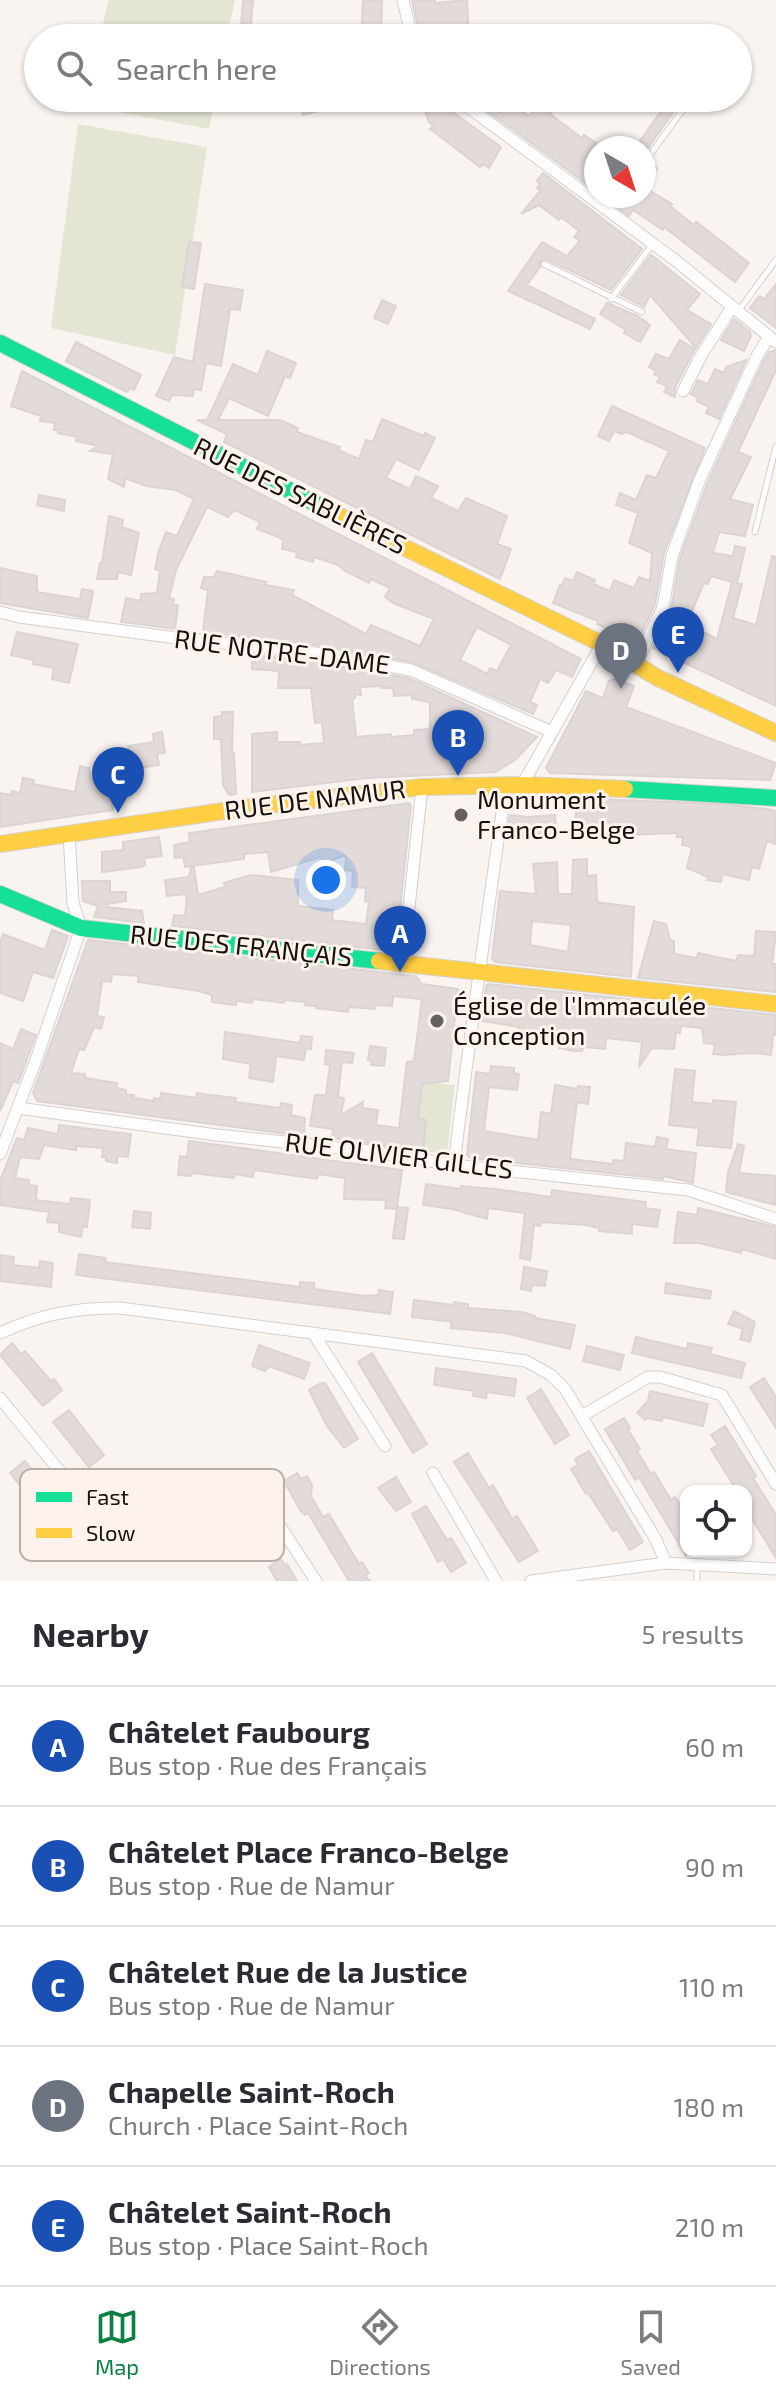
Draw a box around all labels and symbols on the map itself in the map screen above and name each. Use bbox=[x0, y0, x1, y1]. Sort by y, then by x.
north arrow bbox=[584, 136, 656, 208]
street label: RUE DES SABLIÈRES bbox=[189, 430, 412, 560]
pin: E bbox=[652, 607, 704, 673]
street label: RUE NOTRE-DAME bbox=[173, 622, 392, 679]
pin: D bbox=[595, 623, 647, 689]
pin: B bbox=[432, 710, 484, 776]
pin: C bbox=[92, 747, 144, 813]
street label: RUE DE NAMUR bbox=[223, 772, 407, 825]
place label: Monument Franco-Belge bbox=[477, 783, 636, 844]
marker: Monument Franco-Belge bbox=[452, 806, 470, 824]
your location bbox=[306, 860, 346, 900]
pin: A bbox=[374, 906, 426, 972]
street label: RUE DES FRANÇAIS bbox=[128, 917, 354, 974]
place label: Église de l'Immaculée Conception bbox=[453, 989, 706, 1050]
marker: Église de l'Immaculée Conception bbox=[428, 1012, 446, 1030]
street label: RUE OLIVIER GILLES bbox=[283, 1125, 515, 1184]
legend bbox=[20, 1469, 284, 1561]
text: Fast bbox=[86, 1483, 129, 1509]
text: Slow bbox=[86, 1519, 135, 1545]

